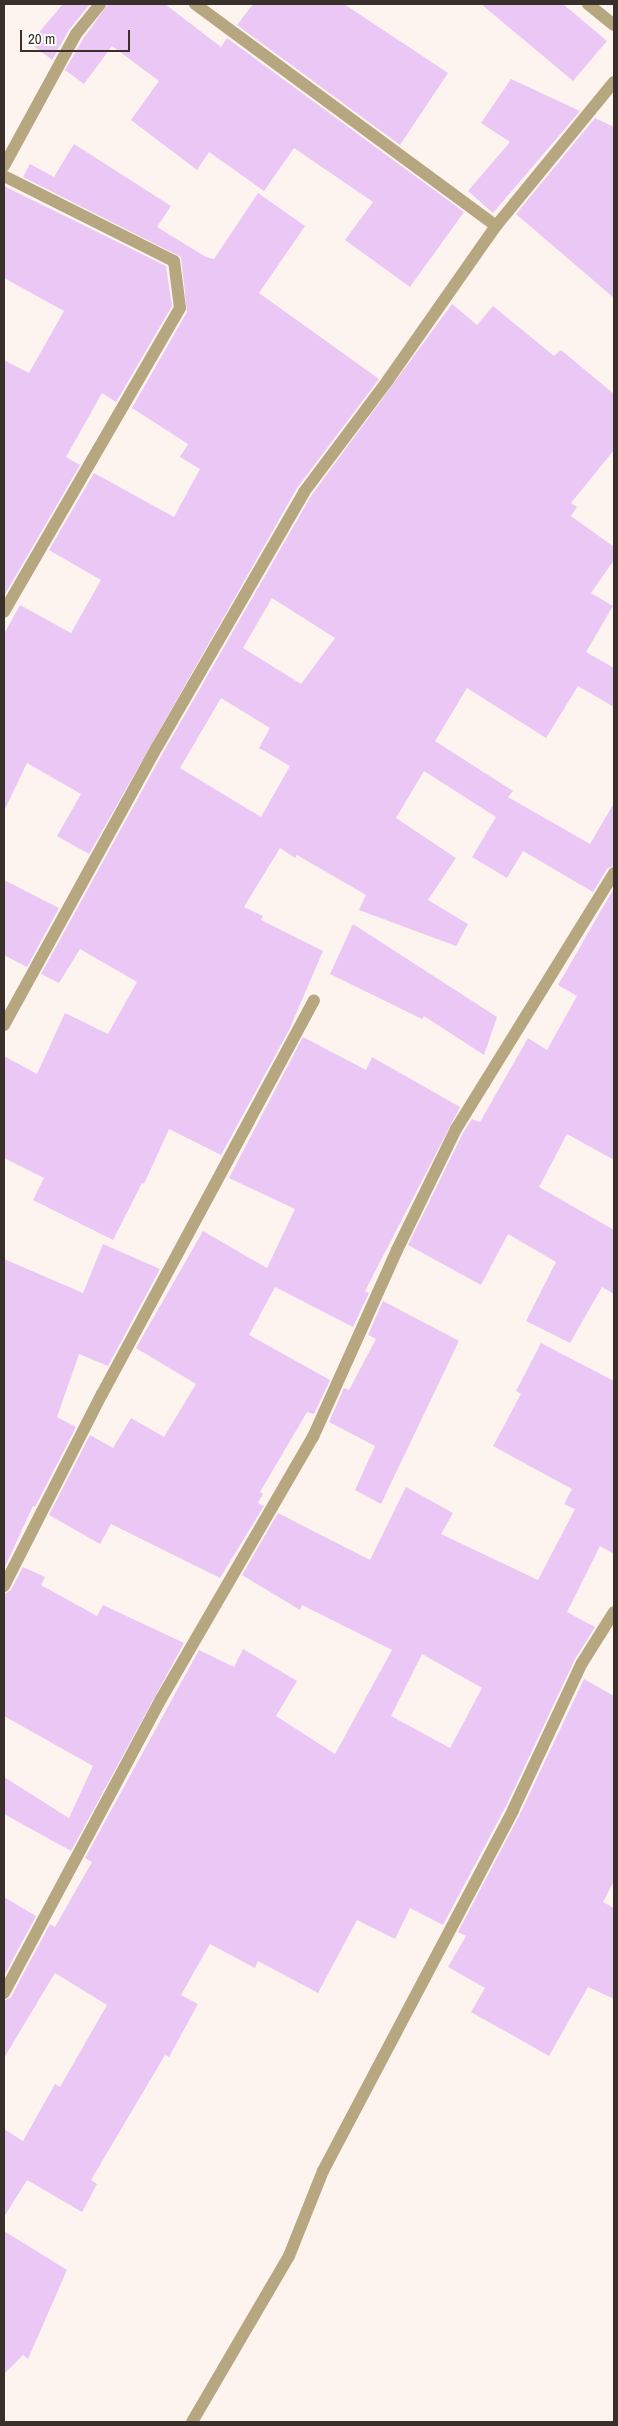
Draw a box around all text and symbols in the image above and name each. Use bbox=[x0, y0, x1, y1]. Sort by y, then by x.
scale bar bbox=[22, 20, 132, 52]
text: 20 m bbox=[28, 28, 55, 49]

